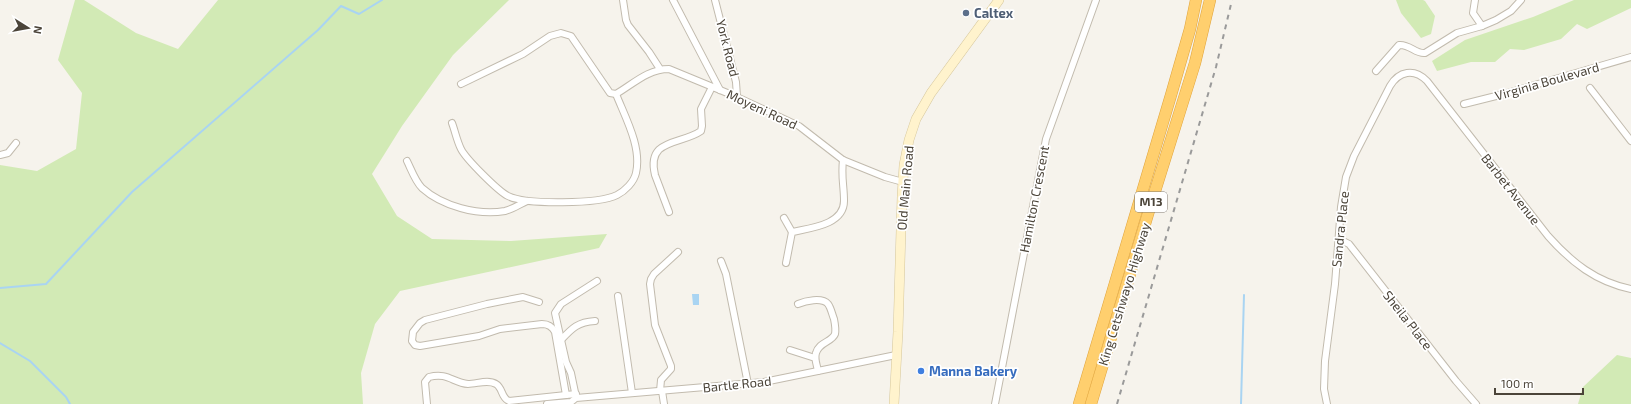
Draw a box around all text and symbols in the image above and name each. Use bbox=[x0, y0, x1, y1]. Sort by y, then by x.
place label: Caltex bbox=[974, 5, 1014, 21]
north arrow bbox=[8, 8, 48, 48]
marker: Caltex bbox=[961, 8, 971, 18]
street label: York Road bbox=[713, 18, 743, 78]
text: N bbox=[31, 25, 45, 35]
street label: Virginia Boulevard bbox=[1493, 58, 1601, 104]
street label: Moyeni Road bbox=[724, 86, 800, 132]
street label: Hamilton Crescent bbox=[1016, 144, 1052, 254]
street label: Old Main Road bbox=[893, 145, 917, 231]
street label: Barbet Avenue bbox=[1478, 150, 1544, 228]
street label: Sandra Place bbox=[1328, 190, 1352, 268]
road number: M13 bbox=[1135, 192, 1167, 212]
street label: King Cetshwayo Highway bbox=[1095, 221, 1153, 367]
street label: Sheila Place bbox=[1380, 287, 1436, 353]
place label: Manna Bakery bbox=[929, 363, 1018, 379]
marker: Manna Bakery bbox=[916, 366, 926, 376]
scale bar bbox=[1495, 370, 1583, 396]
street label: Bartle Road bbox=[702, 372, 772, 396]
text: 100 m bbox=[1501, 376, 1533, 390]

